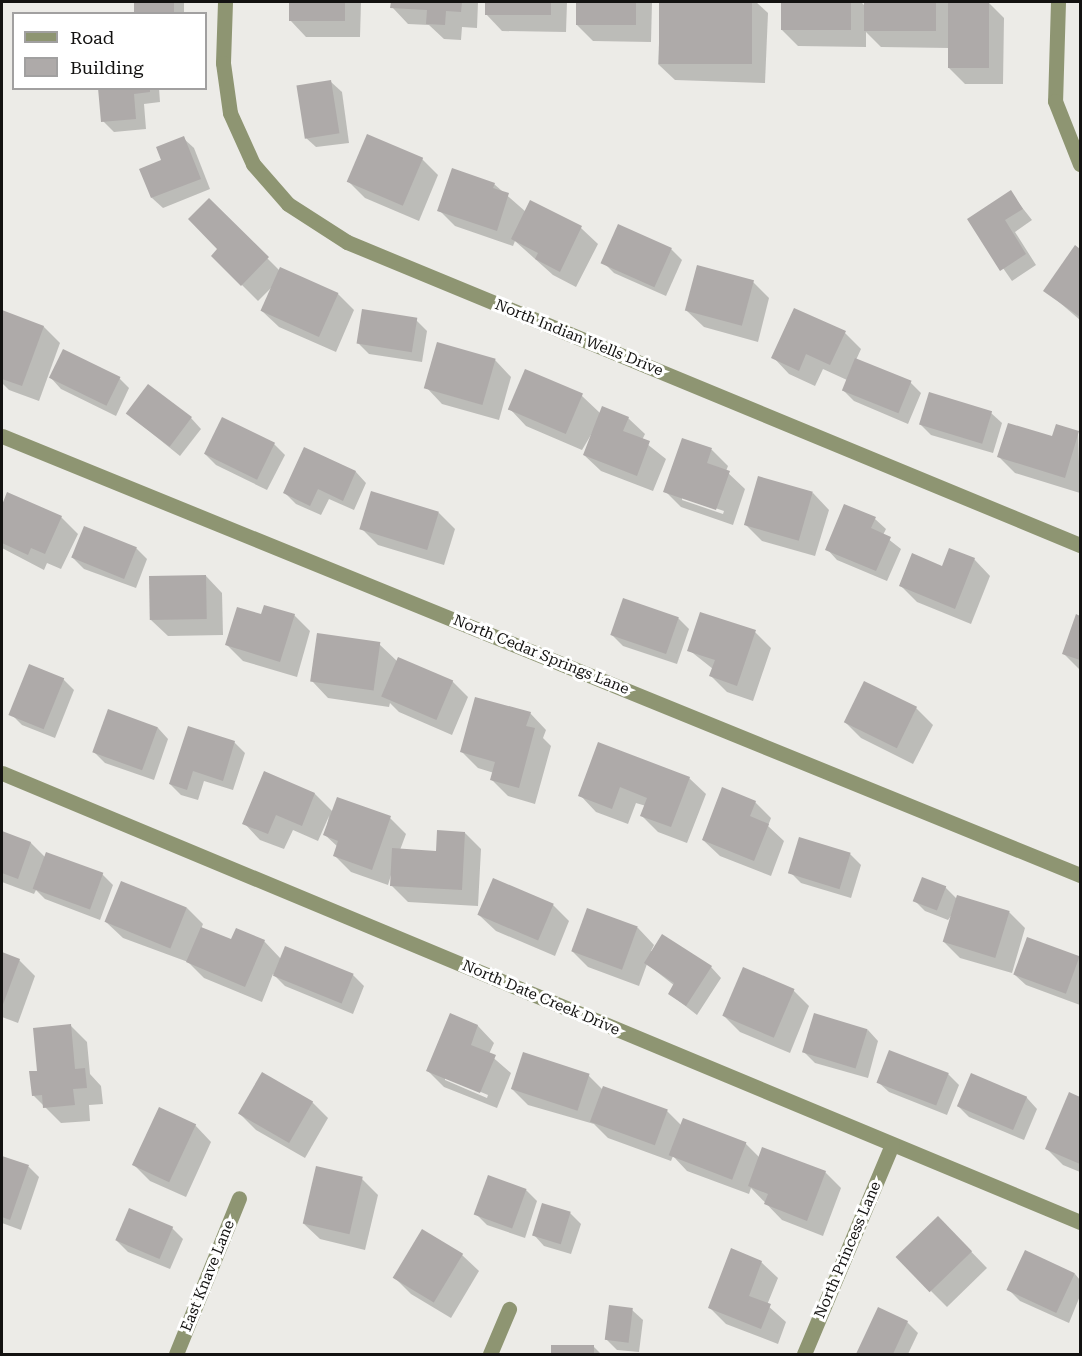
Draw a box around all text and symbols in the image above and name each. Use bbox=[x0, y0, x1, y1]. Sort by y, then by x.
legend bbox=[12, 12, 207, 90]
text: Road bbox=[70, 27, 114, 48]
text: Building bbox=[70, 57, 144, 78]
street label: North Indian Wells Drive bbox=[492, 296, 666, 380]
street label: North Cedar Springs Lane bbox=[450, 611, 632, 699]
street label: North Date Creek Drive bbox=[460, 957, 622, 1039]
street label: North Princess Lane bbox=[811, 1179, 885, 1321]
street label: East Knave Lane bbox=[177, 1218, 239, 1334]

